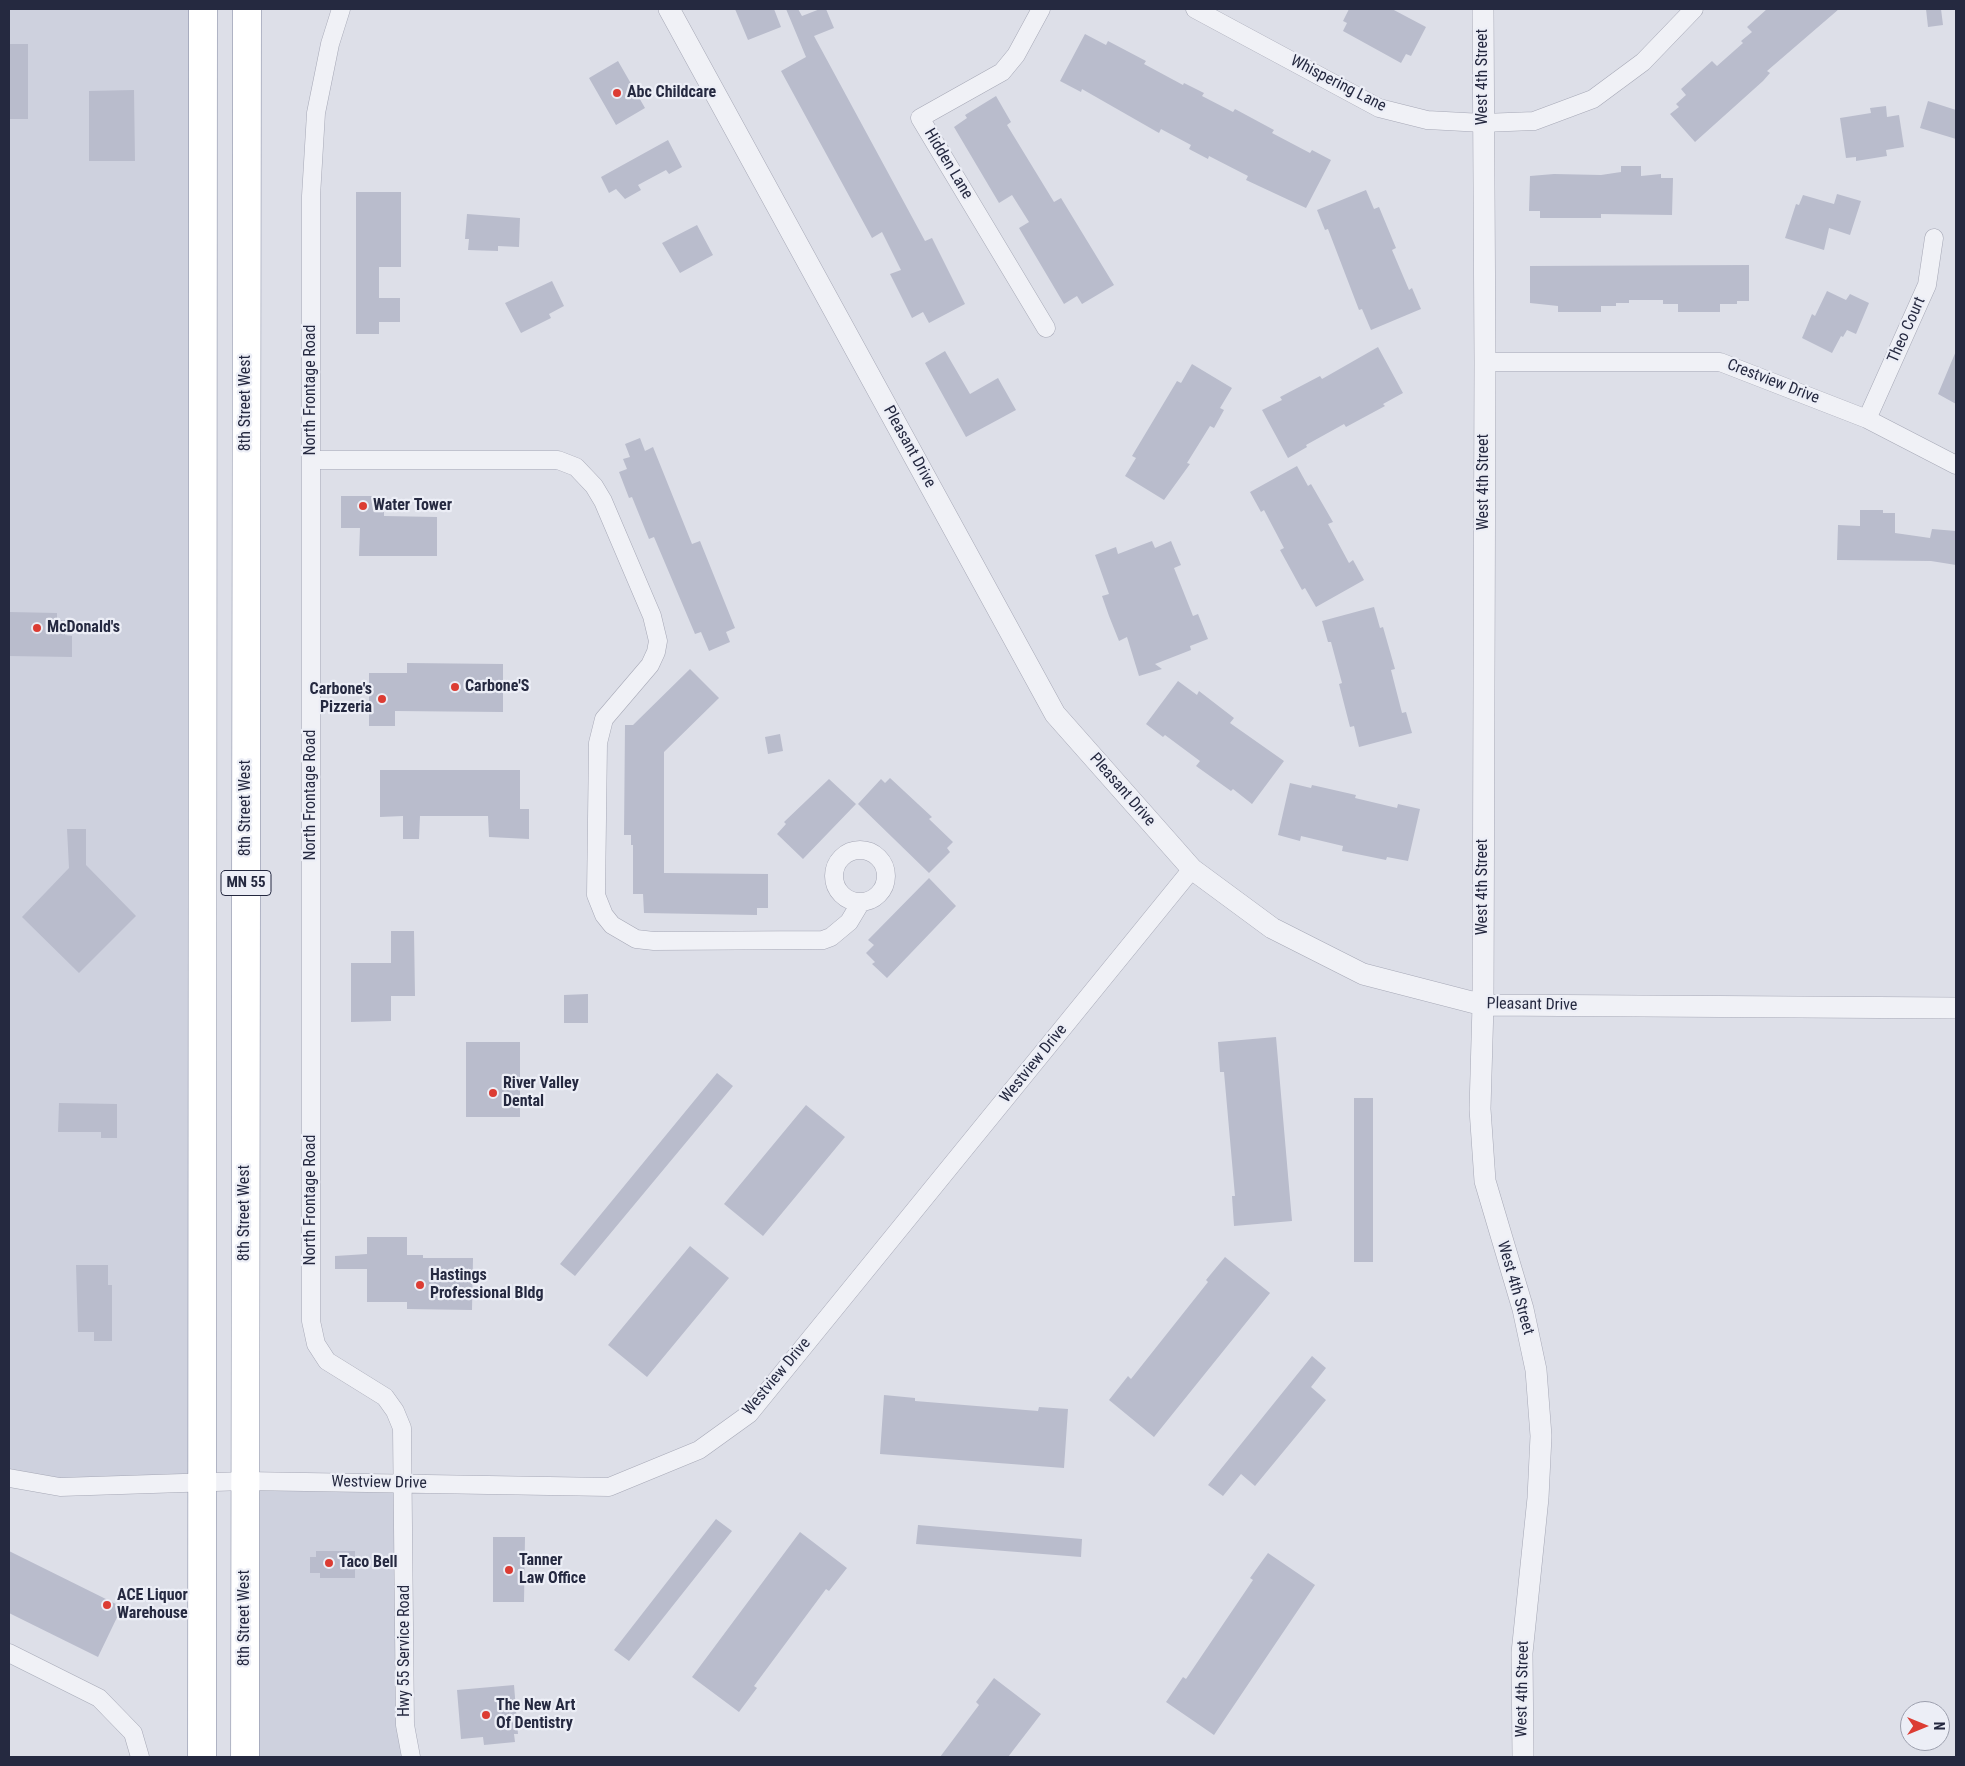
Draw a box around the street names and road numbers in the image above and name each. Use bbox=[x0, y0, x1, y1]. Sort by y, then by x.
street label: West 4th Street bbox=[1473, 29, 1493, 125]
street label: Whispering Lane bbox=[1287, 52, 1389, 116]
street label: Hidden Lane bbox=[919, 125, 977, 203]
street label: Theo Court bbox=[1884, 294, 1930, 366]
street label: North Frontage Road bbox=[301, 325, 321, 455]
street label: 8th Street West bbox=[236, 355, 256, 451]
street label: Crestview Drive bbox=[1724, 356, 1822, 408]
street label: Pleasant Drive bbox=[879, 403, 939, 491]
street label: West 4th Street bbox=[1474, 434, 1494, 530]
street label: North Frontage Road bbox=[301, 730, 321, 860]
street label: Pleasant Drive bbox=[1085, 749, 1159, 831]
street label: 8th Street West bbox=[236, 760, 256, 856]
street label: West 4th Street bbox=[1473, 839, 1493, 935]
road number: MN 55 bbox=[221, 870, 271, 896]
street label: Pleasant Drive bbox=[1486, 995, 1578, 1015]
street label: Westview Drive bbox=[996, 1021, 1072, 1107]
street label: North Frontage Road bbox=[301, 1135, 321, 1265]
street label: 8th Street West bbox=[235, 1165, 255, 1261]
street label: West 4th Street bbox=[1492, 1239, 1538, 1337]
street label: Westview Drive bbox=[739, 1334, 815, 1420]
street label: Westview Drive bbox=[331, 1473, 427, 1493]
street label: 8th Street West bbox=[235, 1570, 255, 1666]
street label: Hwy 55 Service Road bbox=[395, 1585, 415, 1717]
street label: West 4th Street bbox=[1513, 1641, 1533, 1737]

